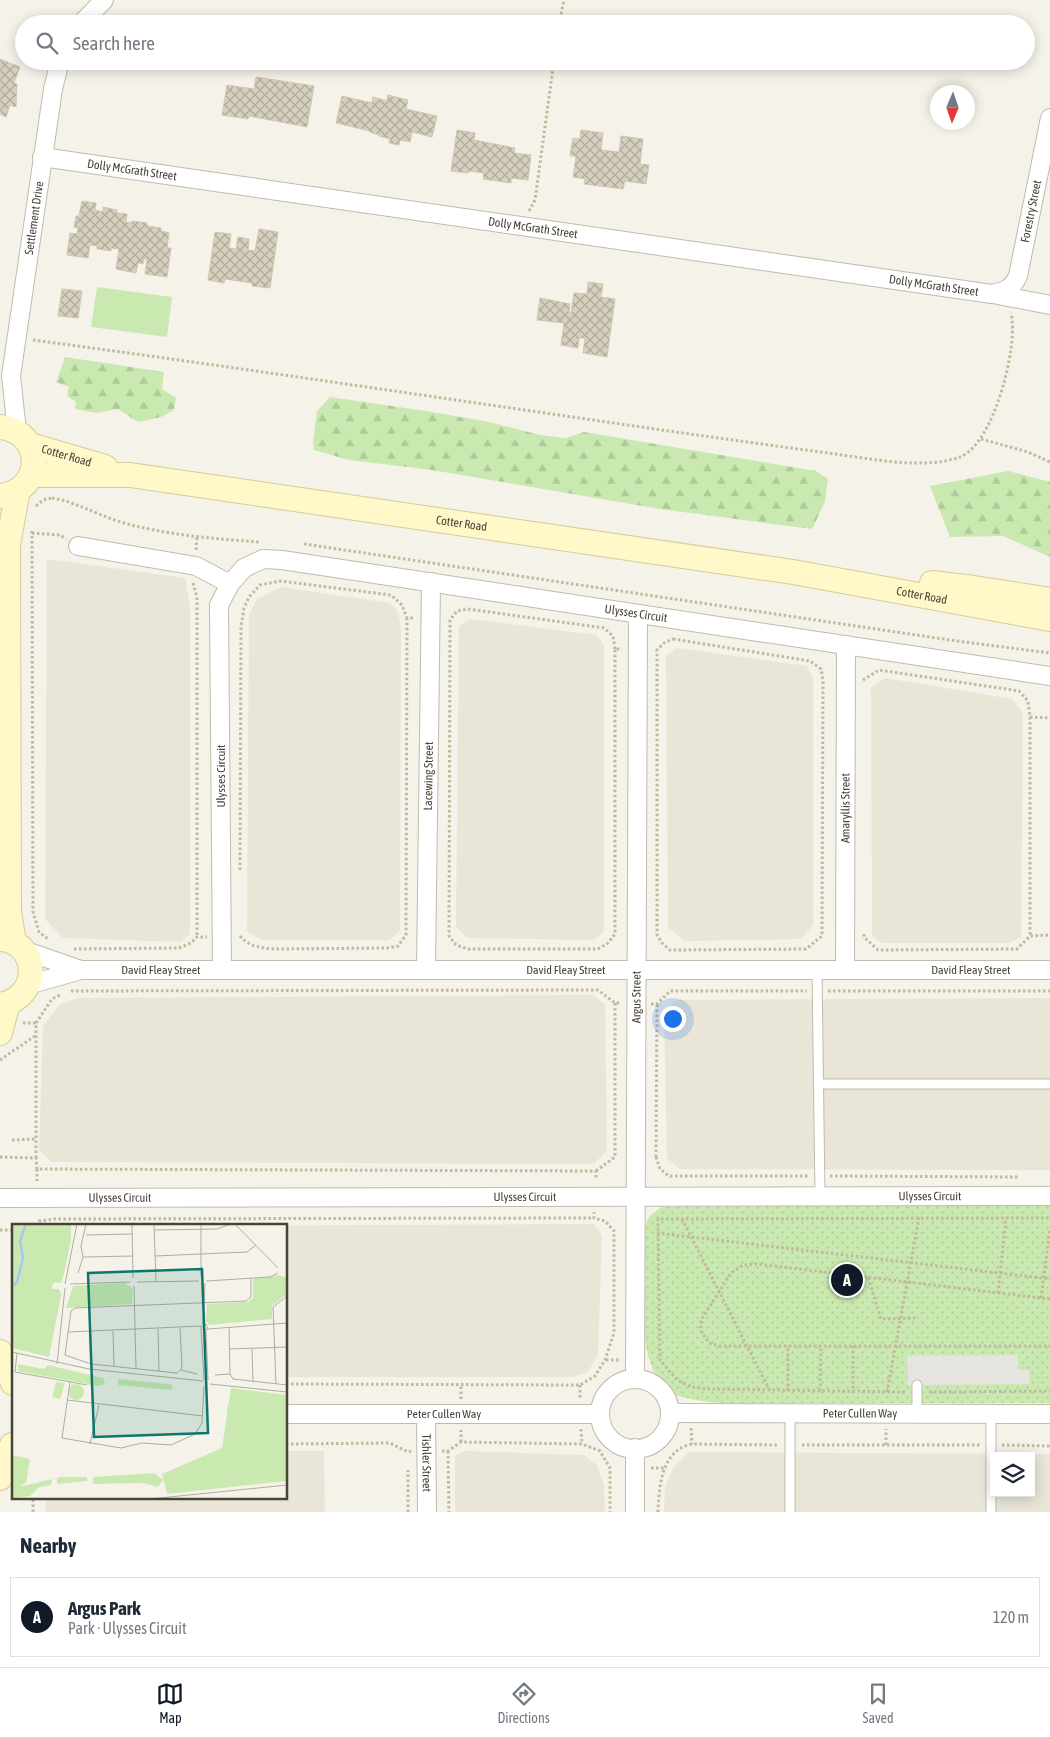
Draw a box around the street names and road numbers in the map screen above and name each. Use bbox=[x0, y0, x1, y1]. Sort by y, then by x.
street label: Dolly McGrath Street bbox=[86, 157, 178, 183]
street label: Forestry Street bbox=[1018, 178, 1044, 244]
street label: Settlement Drive bbox=[22, 180, 46, 256]
street label: Dolly McGrath Street bbox=[487, 214, 579, 241]
street label: Dolly McGrath Street bbox=[888, 272, 980, 299]
street label: Cotter Road bbox=[40, 442, 93, 470]
street label: Cotter Road bbox=[435, 513, 488, 534]
street label: Cotter Road bbox=[895, 584, 948, 607]
street label: Ulysses Circuit bbox=[604, 602, 669, 625]
street label: Lacewing Street bbox=[421, 741, 436, 811]
street label: Ulysses Circuit bbox=[214, 744, 228, 808]
street label: Amaryllis Street bbox=[838, 772, 853, 843]
street label: David Fleay Street bbox=[121, 963, 201, 977]
street label: David Fleay Street bbox=[526, 963, 606, 977]
street label: David Fleay Street bbox=[931, 963, 1011, 977]
street label: Argus Street bbox=[629, 970, 644, 1023]
street label: Ulysses Circuit bbox=[898, 1189, 962, 1203]
street label: Ulysses Circuit bbox=[493, 1190, 557, 1204]
street label: Ulysses Circuit bbox=[88, 1191, 152, 1205]
street label: Peter Cullen Way bbox=[823, 1406, 897, 1421]
street label: Peter Cullen Way bbox=[407, 1407, 481, 1421]
street label: Tishler Street bbox=[419, 1434, 434, 1493]

